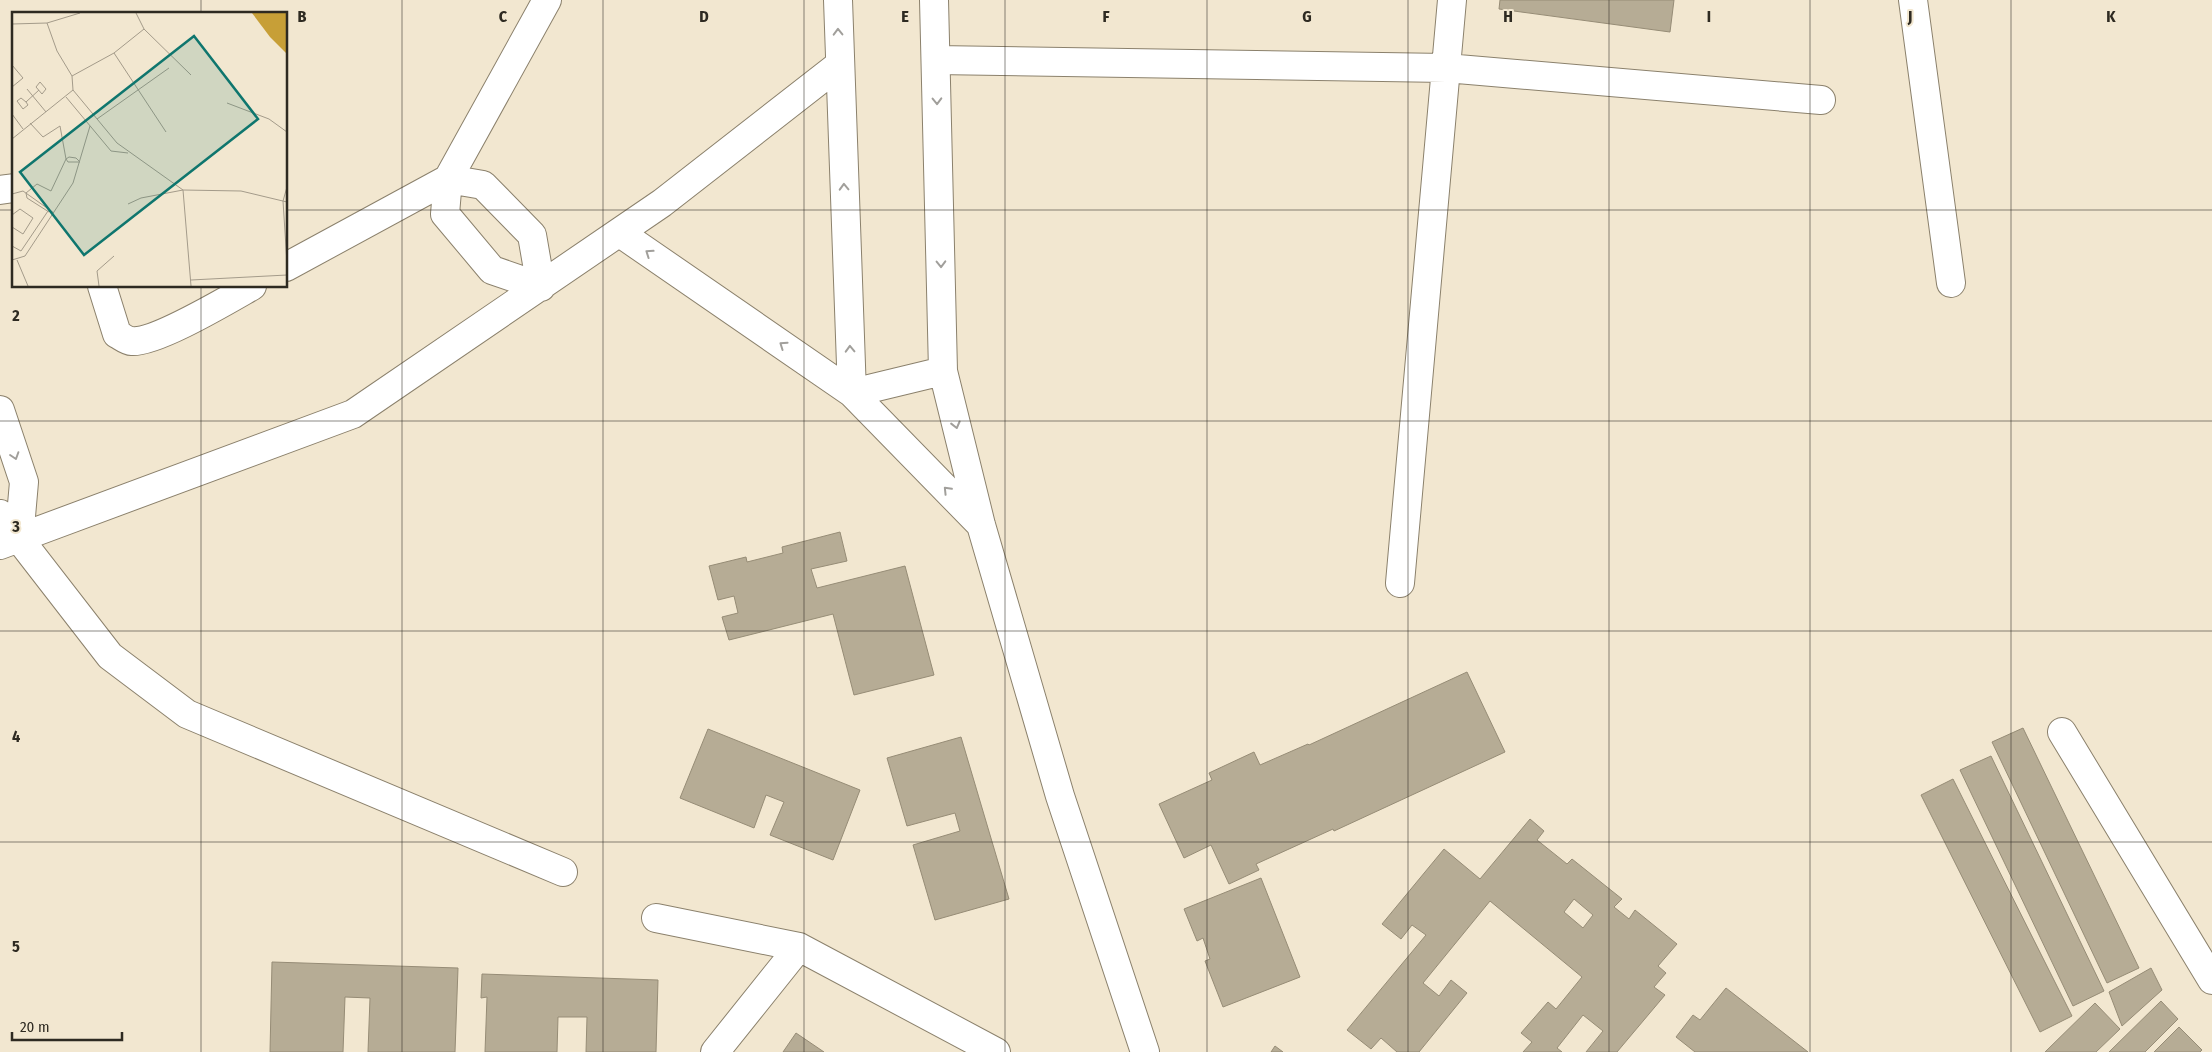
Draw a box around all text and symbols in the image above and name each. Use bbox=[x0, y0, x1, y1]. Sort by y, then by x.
text: B bbox=[298, 7, 307, 26]
text: C bbox=[499, 7, 508, 26]
text: D bbox=[699, 7, 709, 26]
text: E bbox=[901, 7, 909, 26]
text: F bbox=[1102, 7, 1110, 26]
text: G bbox=[1302, 7, 1312, 26]
text: H bbox=[1503, 7, 1513, 26]
text: I bbox=[1707, 7, 1711, 26]
text: J bbox=[1907, 7, 1912, 26]
text: K bbox=[2106, 7, 2116, 26]
inset map bbox=[12, 12, 288, 288]
one-way arrow bbox=[833, 28, 844, 36]
one-way arrow bbox=[932, 98, 942, 105]
one-way arrow bbox=[839, 182, 849, 190]
one-way arrow bbox=[645, 250, 655, 259]
one-way arrow bbox=[935, 260, 946, 268]
text: 2 bbox=[11, 306, 20, 325]
one-way arrow bbox=[779, 342, 789, 351]
one-way arrow bbox=[845, 345, 855, 352]
one-way arrow bbox=[950, 420, 961, 429]
one-way arrow bbox=[9, 451, 19, 460]
one-way arrow bbox=[944, 487, 953, 496]
text: 3 bbox=[11, 517, 20, 536]
text: 4 bbox=[12, 727, 20, 746]
text: 5 bbox=[12, 937, 20, 956]
scale bar bbox=[12, 1010, 122, 1042]
text: 20 m bbox=[20, 1018, 50, 1036]

